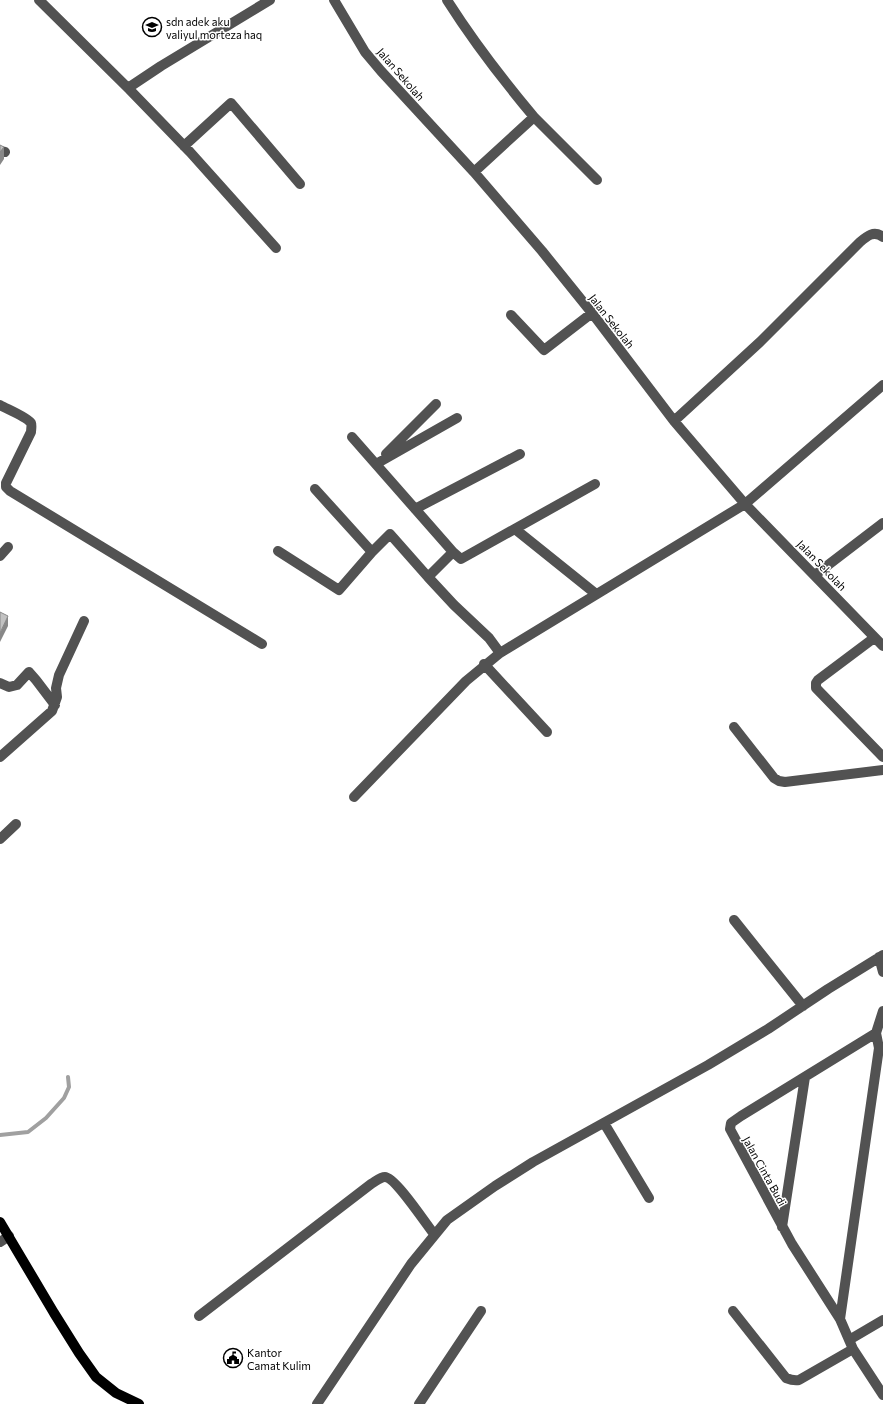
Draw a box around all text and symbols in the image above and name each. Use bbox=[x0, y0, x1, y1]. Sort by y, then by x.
place label: sdn adek aku valiyul morteza haq bbox=[166, 15, 262, 41]
school or university icon: sdn adek aku valiyul morteza haq bbox=[141, 16, 163, 38]
street label: Jalan Sekolah bbox=[374, 45, 427, 104]
street label: Jalan Sekolah bbox=[586, 291, 637, 351]
street label: Jalan Sekolah bbox=[794, 537, 849, 594]
street label: Jalan Cinta Budi bbox=[740, 1134, 790, 1209]
place label: Kantor Camat Kulim bbox=[247, 1346, 311, 1372]
public building icon: Kantor Camat Kulim bbox=[222, 1347, 244, 1369]

